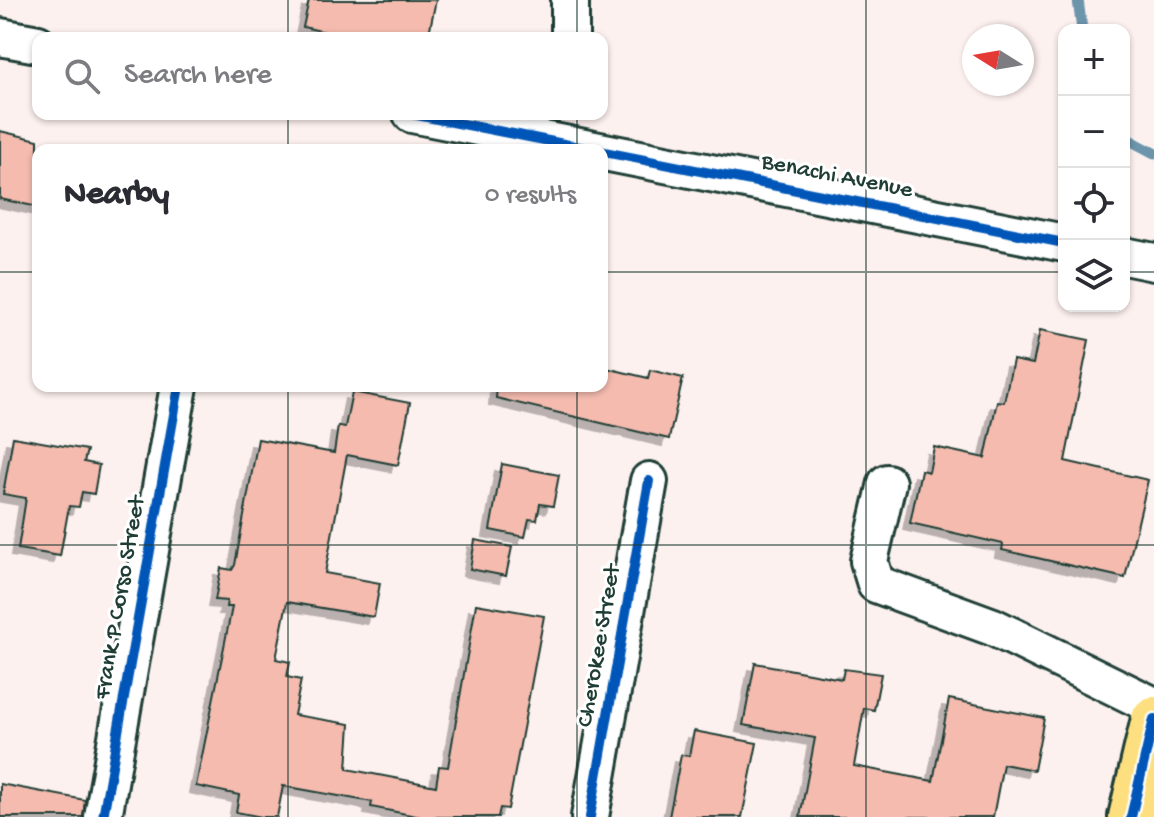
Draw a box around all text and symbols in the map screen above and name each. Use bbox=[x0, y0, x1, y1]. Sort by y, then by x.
north arrow bbox=[962, 24, 1034, 96]
map controls bbox=[1058, 24, 1130, 312]
button: + bbox=[1058, 24, 1130, 96]
search box bbox=[32, 32, 608, 120]
icon: search bbox=[60, 54, 104, 98]
text: Search here bbox=[124, 59, 272, 94]
button: − bbox=[1058, 96, 1130, 168]
street label: Benachi Avenue bbox=[758, 148, 916, 206]
button: locate bbox=[1058, 168, 1130, 240]
text: Nearby bbox=[64, 176, 169, 216]
text: 0 results bbox=[485, 181, 576, 212]
button: layers bbox=[1058, 240, 1130, 312]
street label: Frank P Corso Street bbox=[89, 492, 154, 703]
street label: Cherokee Street bbox=[571, 560, 629, 729]

